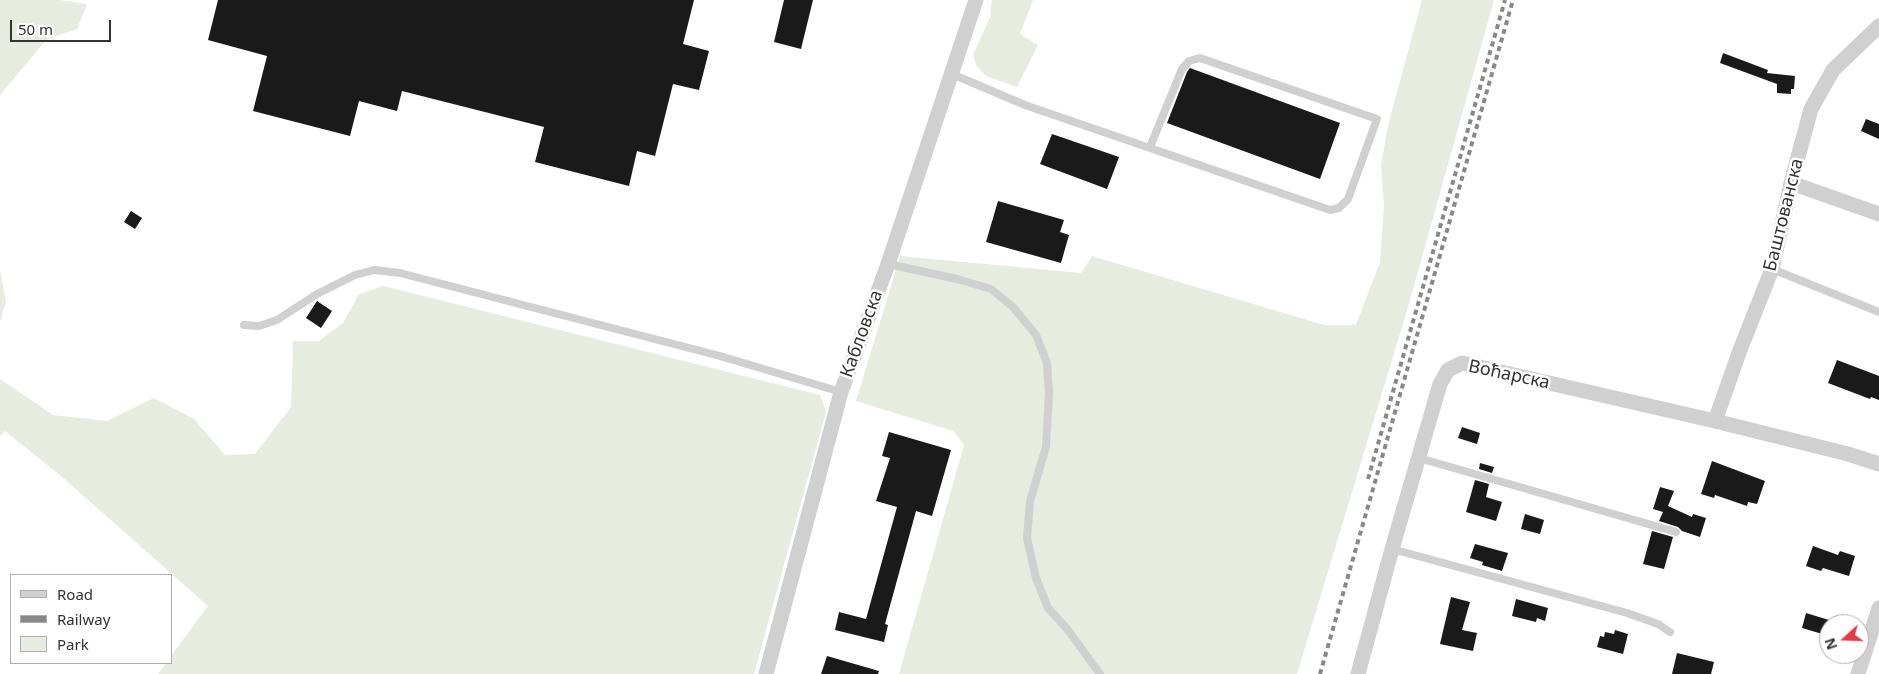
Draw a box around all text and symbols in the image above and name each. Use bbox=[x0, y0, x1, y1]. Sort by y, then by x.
scale bar bbox=[12, 10, 114, 42]
text: 50 m bbox=[18, 19, 53, 39]
street label: Баштованска bbox=[1760, 156, 1808, 274]
street label: Кабловска bbox=[836, 287, 888, 381]
street label: Воћарска bbox=[1466, 356, 1552, 394]
legend bbox=[10, 574, 172, 664]
text: Road bbox=[57, 584, 93, 604]
text: Railway bbox=[57, 609, 110, 629]
north arrow bbox=[1819, 614, 1869, 664]
text: Park bbox=[57, 634, 89, 654]
text: N bbox=[1820, 635, 1841, 653]

